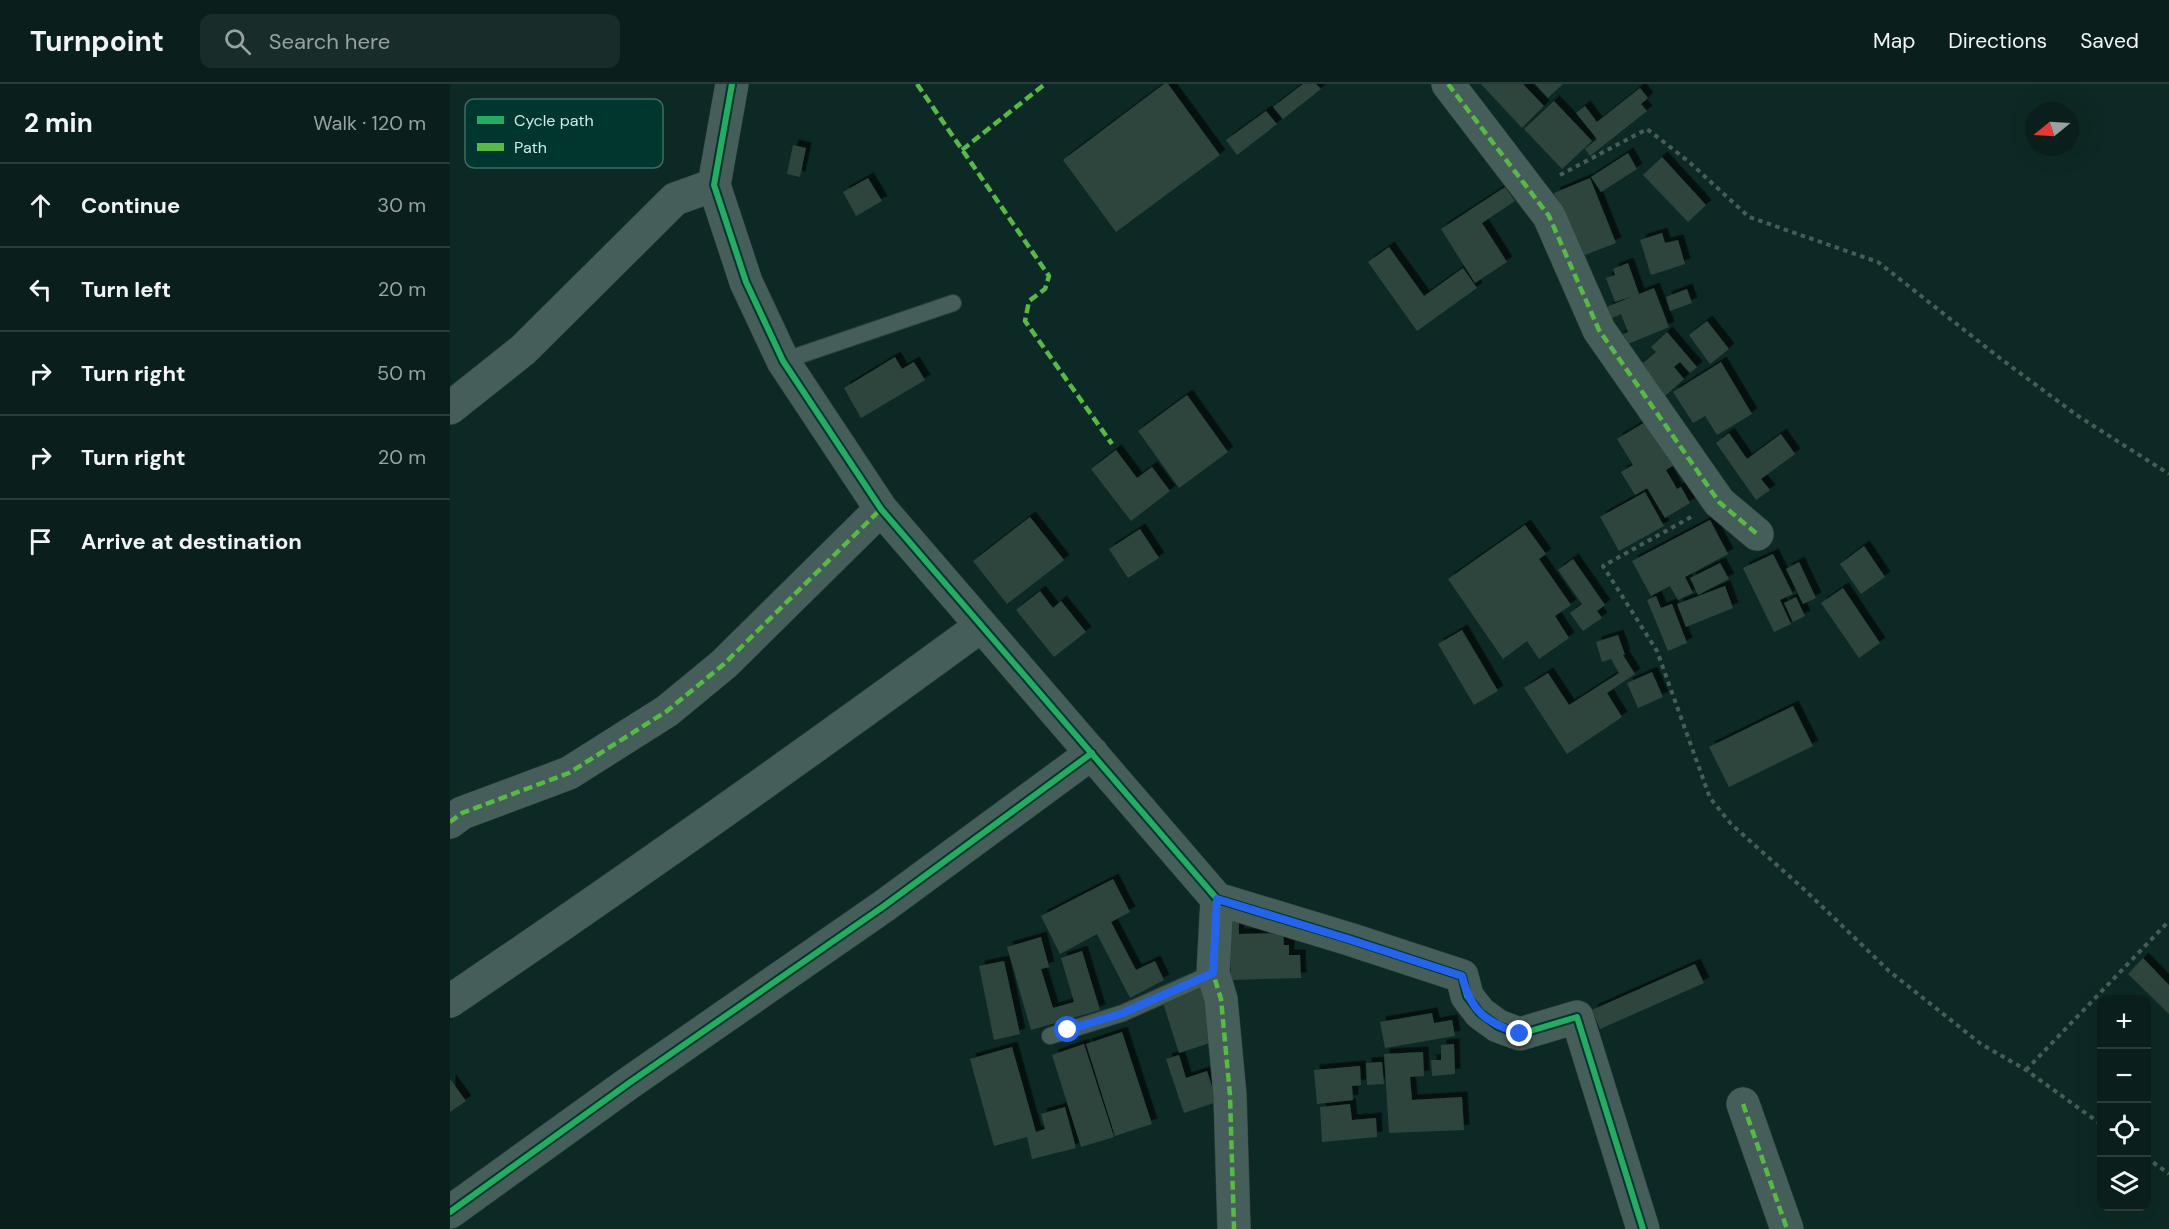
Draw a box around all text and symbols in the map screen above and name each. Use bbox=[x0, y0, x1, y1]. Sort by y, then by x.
search box bbox=[200, 14, 620, 68]
text: Turnpoint bbox=[30, 23, 164, 60]
icon: search bbox=[221, 25, 254, 58]
text: Search here bbox=[269, 27, 390, 56]
text: Map bbox=[1873, 27, 1915, 55]
text: Directions bbox=[1948, 27, 2047, 55]
text: Saved bbox=[2080, 27, 2139, 55]
legend bbox=[465, 99, 663, 168]
north arrow bbox=[2025, 102, 2079, 156]
text: 2 min bbox=[24, 106, 93, 140]
text: Walk · 120 m bbox=[313, 110, 426, 136]
text: Cycle path bbox=[514, 110, 594, 131]
text: Path bbox=[514, 137, 547, 158]
icon: ahead bbox=[24, 189, 57, 222]
text: Continue bbox=[81, 191, 180, 220]
text: 30 m bbox=[377, 192, 426, 218]
icon: left bbox=[24, 273, 57, 306]
text: Turn left bbox=[81, 275, 171, 304]
text: 20 m bbox=[378, 276, 426, 302]
icon: right bbox=[24, 357, 57, 390]
text: Turn right bbox=[81, 359, 186, 388]
text: 50 m bbox=[377, 360, 426, 386]
icon: right bbox=[24, 441, 57, 474]
text: Turn right bbox=[81, 443, 186, 472]
text: 20 m bbox=[378, 444, 426, 470]
icon: arrive bbox=[24, 525, 57, 558]
text: Arrive at destination bbox=[81, 527, 302, 556]
map controls bbox=[2097, 995, 2151, 1211]
button: + bbox=[2097, 995, 2151, 1049]
route start bbox=[1054, 1016, 1080, 1042]
route end bbox=[1506, 1020, 1532, 1046]
button: − bbox=[2097, 1049, 2151, 1103]
button: locate bbox=[2097, 1103, 2151, 1157]
button: layers bbox=[2097, 1157, 2151, 1211]

